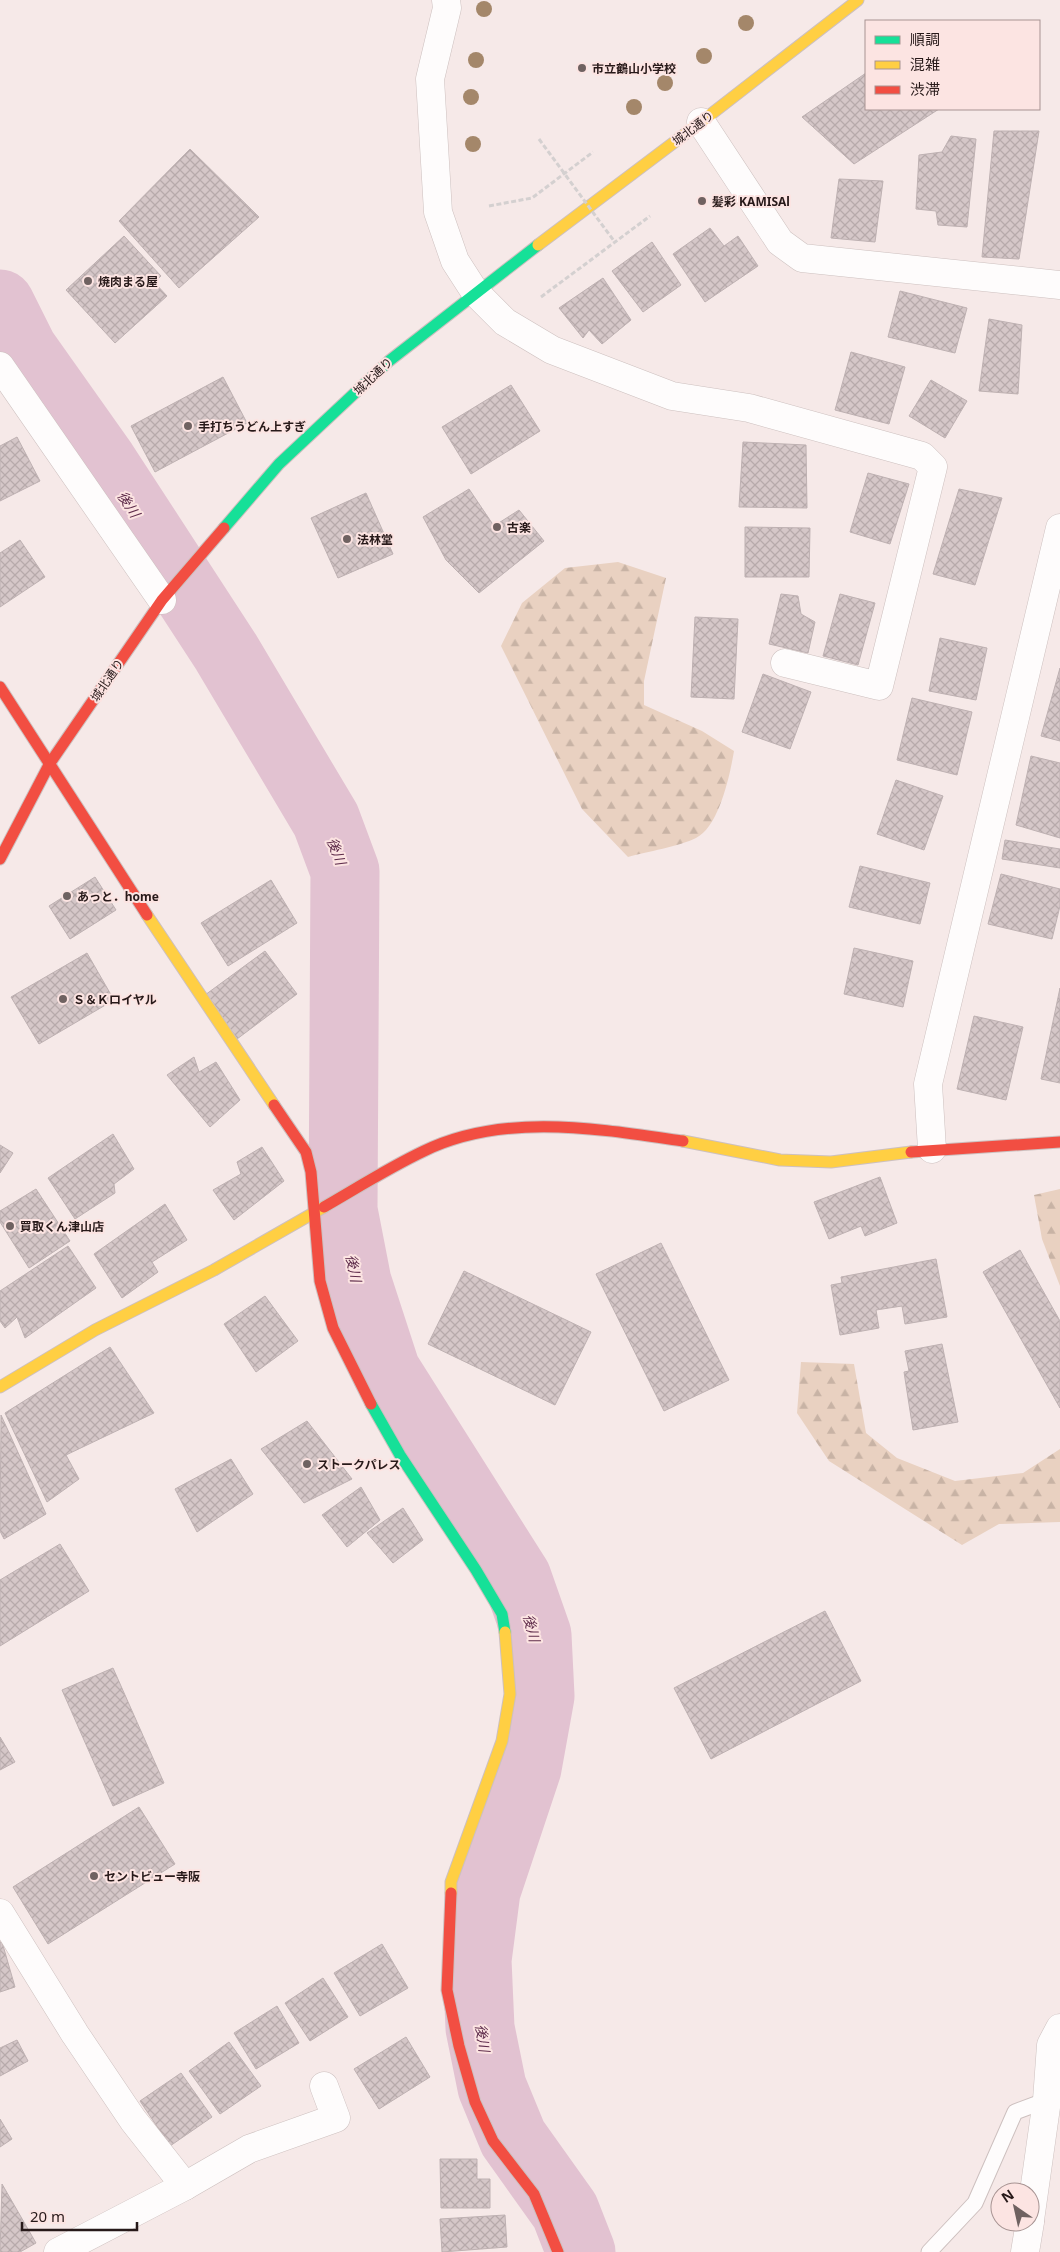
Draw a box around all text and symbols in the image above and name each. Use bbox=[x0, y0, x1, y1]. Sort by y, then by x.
legend bbox=[865, 20, 1040, 110]
text: 順調 bbox=[910, 29, 940, 49]
text: 混雑 bbox=[910, 54, 940, 74]
place label: 市立鶴山小学校 bbox=[592, 60, 676, 77]
marker: 市立鶴山小学校 bbox=[576, 62, 588, 74]
text: 渋滞 bbox=[910, 79, 940, 99]
street label: 城北通り bbox=[669, 107, 717, 149]
place label: 髪彩 KAMISAl bbox=[712, 193, 790, 210]
marker: 髪彩 KAMISAl bbox=[696, 195, 708, 207]
place label: 焼肉まる屋 bbox=[98, 273, 158, 290]
marker: 焼肉まる屋 bbox=[82, 275, 94, 287]
street label: 城北通り bbox=[350, 353, 396, 399]
place label: 手打ちうどん上すぎ bbox=[198, 418, 306, 435]
marker: 手打ちうどん上すぎ bbox=[182, 420, 194, 432]
water label: 後川 bbox=[113, 487, 146, 523]
place label: 古楽 bbox=[507, 519, 531, 536]
marker: 古楽 bbox=[491, 521, 503, 533]
place label: 法林堂 bbox=[357, 531, 393, 548]
marker: 法林堂 bbox=[341, 533, 353, 545]
street label: 城北通り bbox=[87, 655, 127, 705]
water label: 後川 bbox=[323, 835, 352, 869]
place label: あっと．home bbox=[77, 888, 159, 905]
marker: あっと．home bbox=[61, 890, 73, 902]
place label: Ｓ＆Ｋロイヤル bbox=[73, 991, 157, 1008]
marker: Ｓ＆Ｋロイヤル bbox=[57, 993, 69, 1005]
place label: 買取くん津山店 bbox=[20, 1218, 104, 1235]
marker: 買取くん津山店 bbox=[4, 1220, 16, 1232]
water label: 後川 bbox=[342, 1252, 367, 1286]
place label: ストークパレス bbox=[317, 1456, 400, 1473]
marker: ストークパレス bbox=[301, 1458, 313, 1470]
water label: 後川 bbox=[519, 1612, 545, 1646]
place label: セントビュー寺阪 bbox=[104, 1868, 200, 1885]
marker: セントビュー寺阪 bbox=[88, 1870, 100, 1882]
water label: 後川 bbox=[471, 2023, 495, 2055]
north arrow bbox=[990, 2182, 1040, 2232]
text: N bbox=[997, 2185, 1017, 2207]
scale bar bbox=[22, 2200, 138, 2232]
text: 20 m bbox=[30, 2206, 65, 2226]

